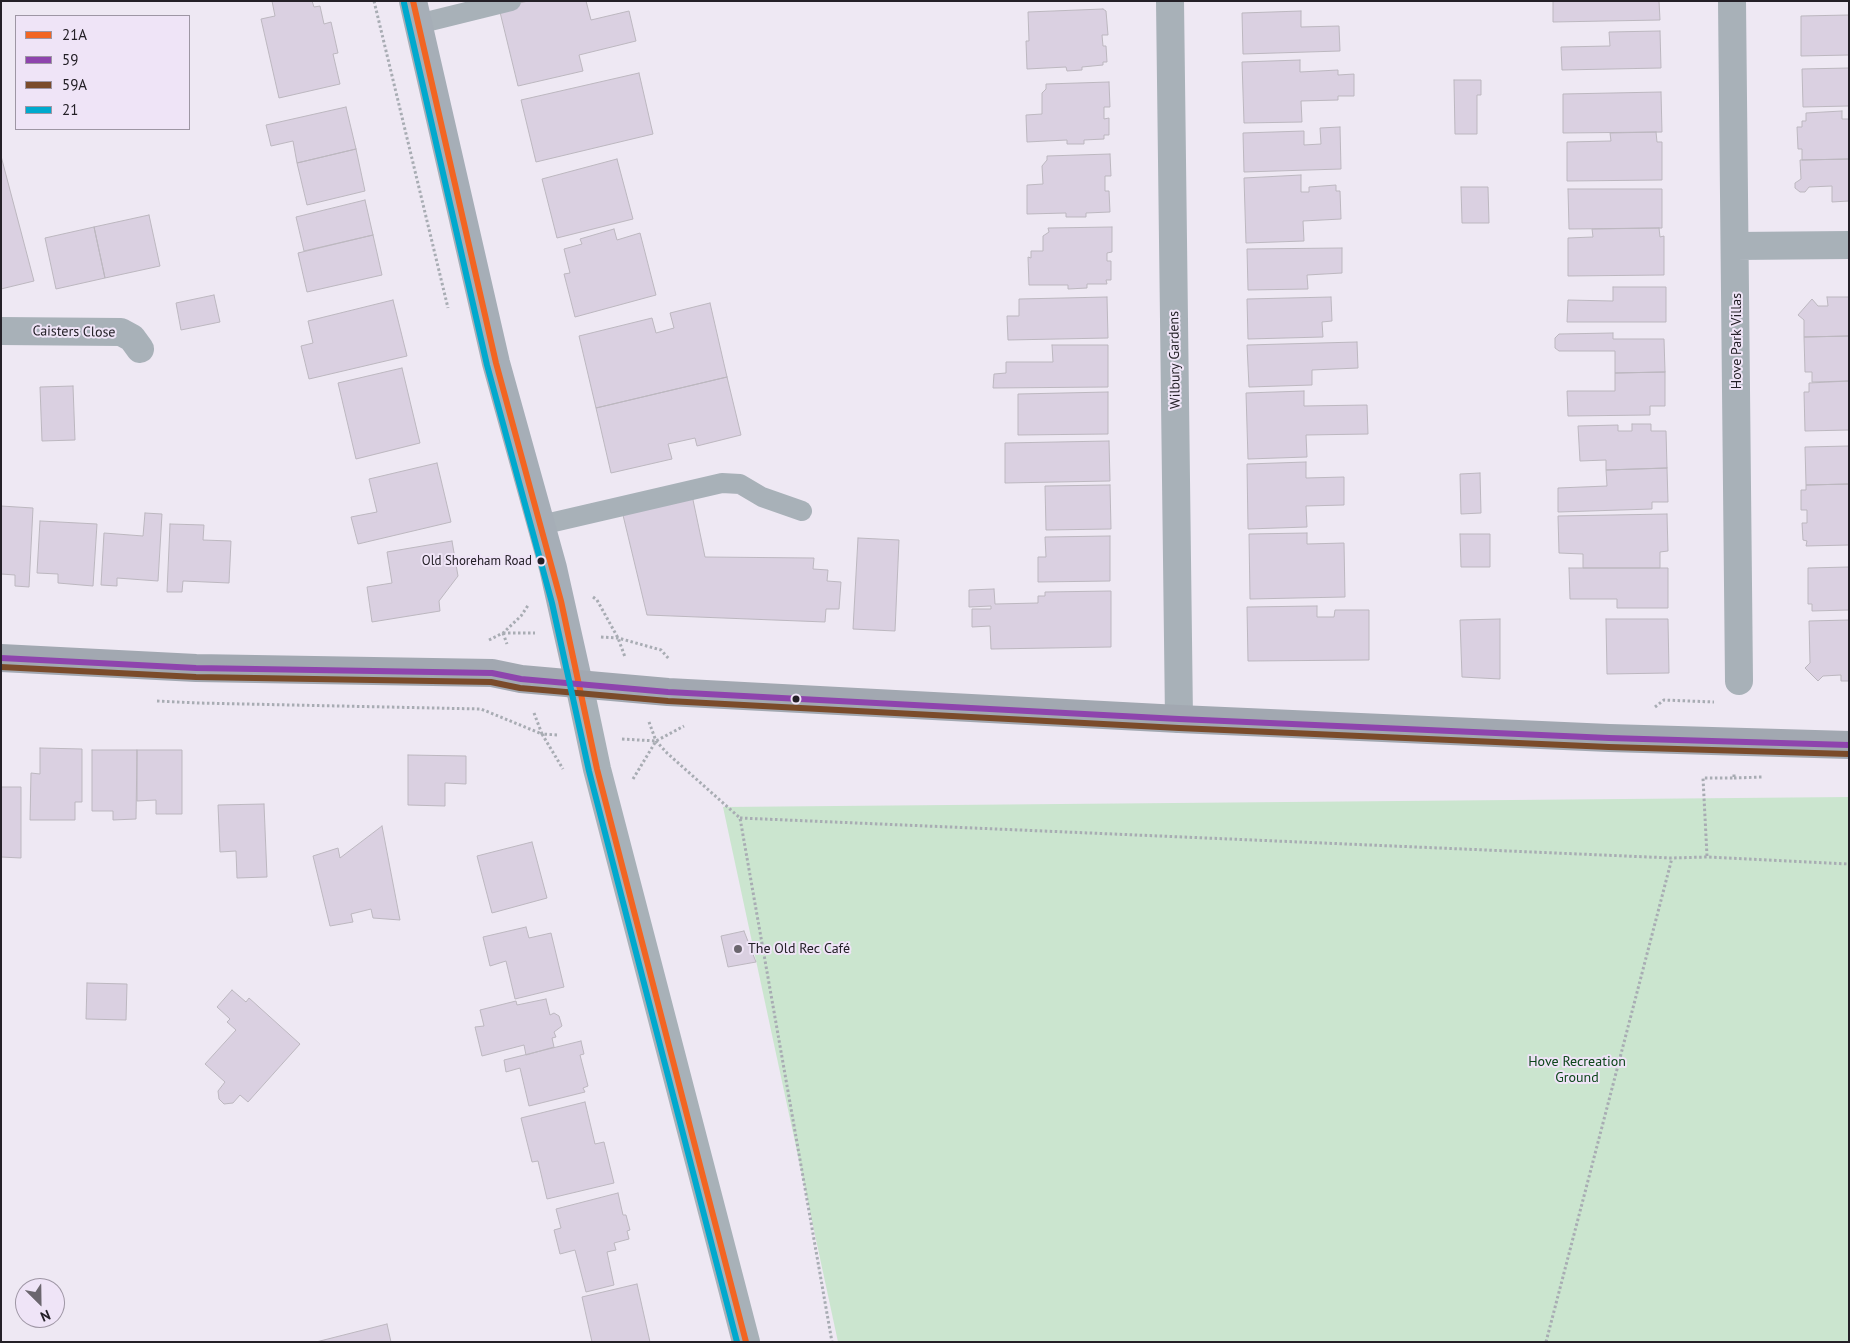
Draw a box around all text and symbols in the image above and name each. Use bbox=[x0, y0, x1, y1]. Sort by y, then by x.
legend bbox=[15, 15, 190, 130]
text: 21A bbox=[62, 25, 87, 44]
text: 59 bbox=[62, 50, 78, 69]
text: 59A bbox=[62, 75, 87, 94]
text: 21 bbox=[62, 100, 78, 119]
street label: Hove Park Villas bbox=[1729, 293, 1745, 389]
street label: Wilbury Gardens bbox=[1166, 311, 1184, 409]
street label: Caisters Close bbox=[32, 323, 116, 341]
place label: Old Shoreham Road bbox=[422, 553, 532, 569]
marker: Old Shoreham Road bbox=[536, 556, 546, 566]
unlabelled marker bbox=[791, 694, 801, 704]
place label: The Old Rec Café bbox=[748, 941, 850, 957]
marker: The Old Rec Café bbox=[732, 943, 744, 955]
park label: Hove Recreation Ground bbox=[1528, 1054, 1626, 1086]
north arrow bbox=[15, 1278, 65, 1328]
text: N bbox=[38, 1306, 53, 1326]

